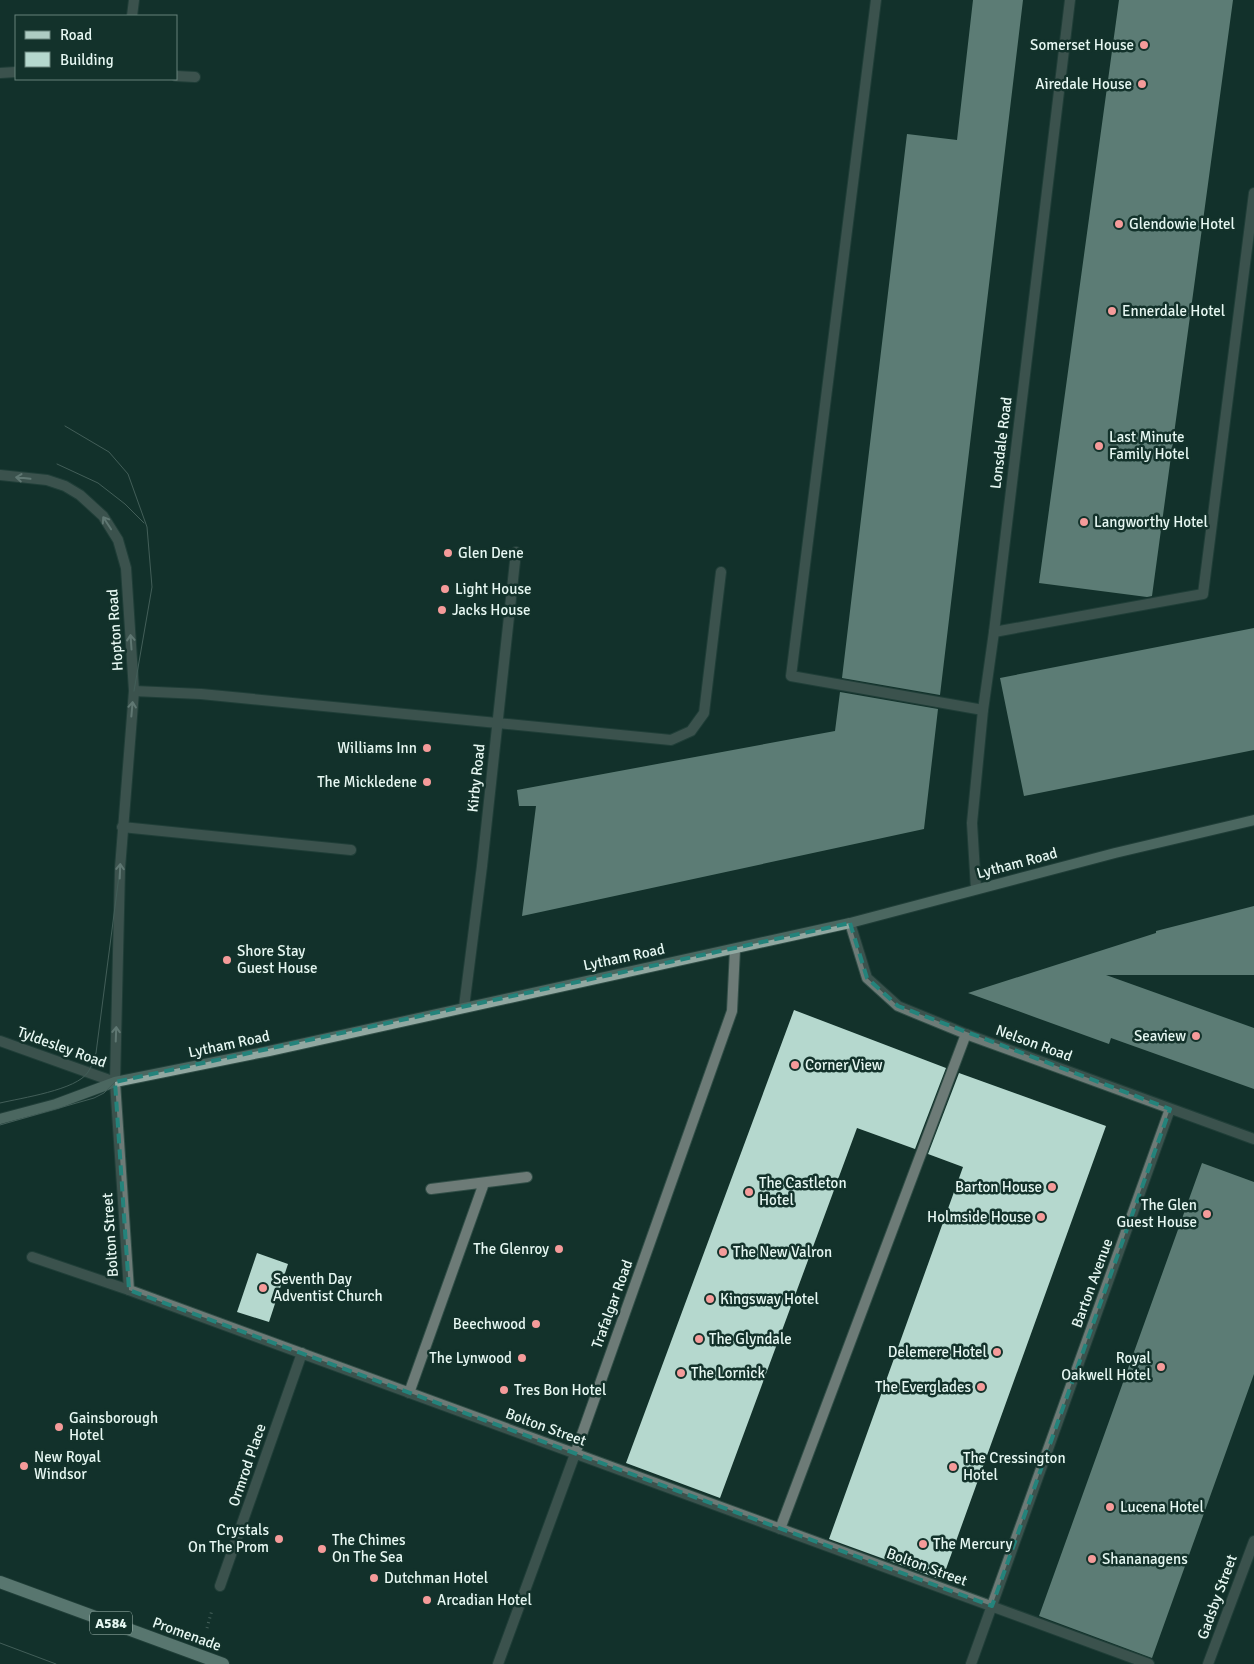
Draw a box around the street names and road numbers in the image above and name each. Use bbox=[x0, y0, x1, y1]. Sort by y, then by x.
street label: Lonsdale Road bbox=[986, 396, 1016, 490]
street label: Hopton Road bbox=[103, 588, 127, 672]
street label: Kirby Road bbox=[463, 743, 489, 813]
street label: Lytham Road bbox=[975, 844, 1059, 882]
street label: Lytham Road bbox=[582, 940, 666, 974]
street label: Nelson Road bbox=[993, 1021, 1075, 1065]
street label: Tyldesley Road bbox=[15, 1023, 109, 1071]
street label: Lytham Road bbox=[187, 1027, 271, 1061]
street label: Bolton Street bbox=[98, 1192, 122, 1278]
street label: Barton Avenue bbox=[1067, 1236, 1117, 1330]
street label: Trafalgar Road bbox=[588, 1257, 636, 1351]
street label: Bolton Street bbox=[503, 1404, 589, 1450]
street label: Ormrod Place bbox=[224, 1421, 270, 1509]
street label: Bolton Street bbox=[884, 1544, 970, 1590]
street label: Gadsby Street bbox=[1193, 1552, 1241, 1642]
road number: A584 bbox=[90, 1612, 132, 1635]
street label: Promenade bbox=[150, 1613, 224, 1655]

